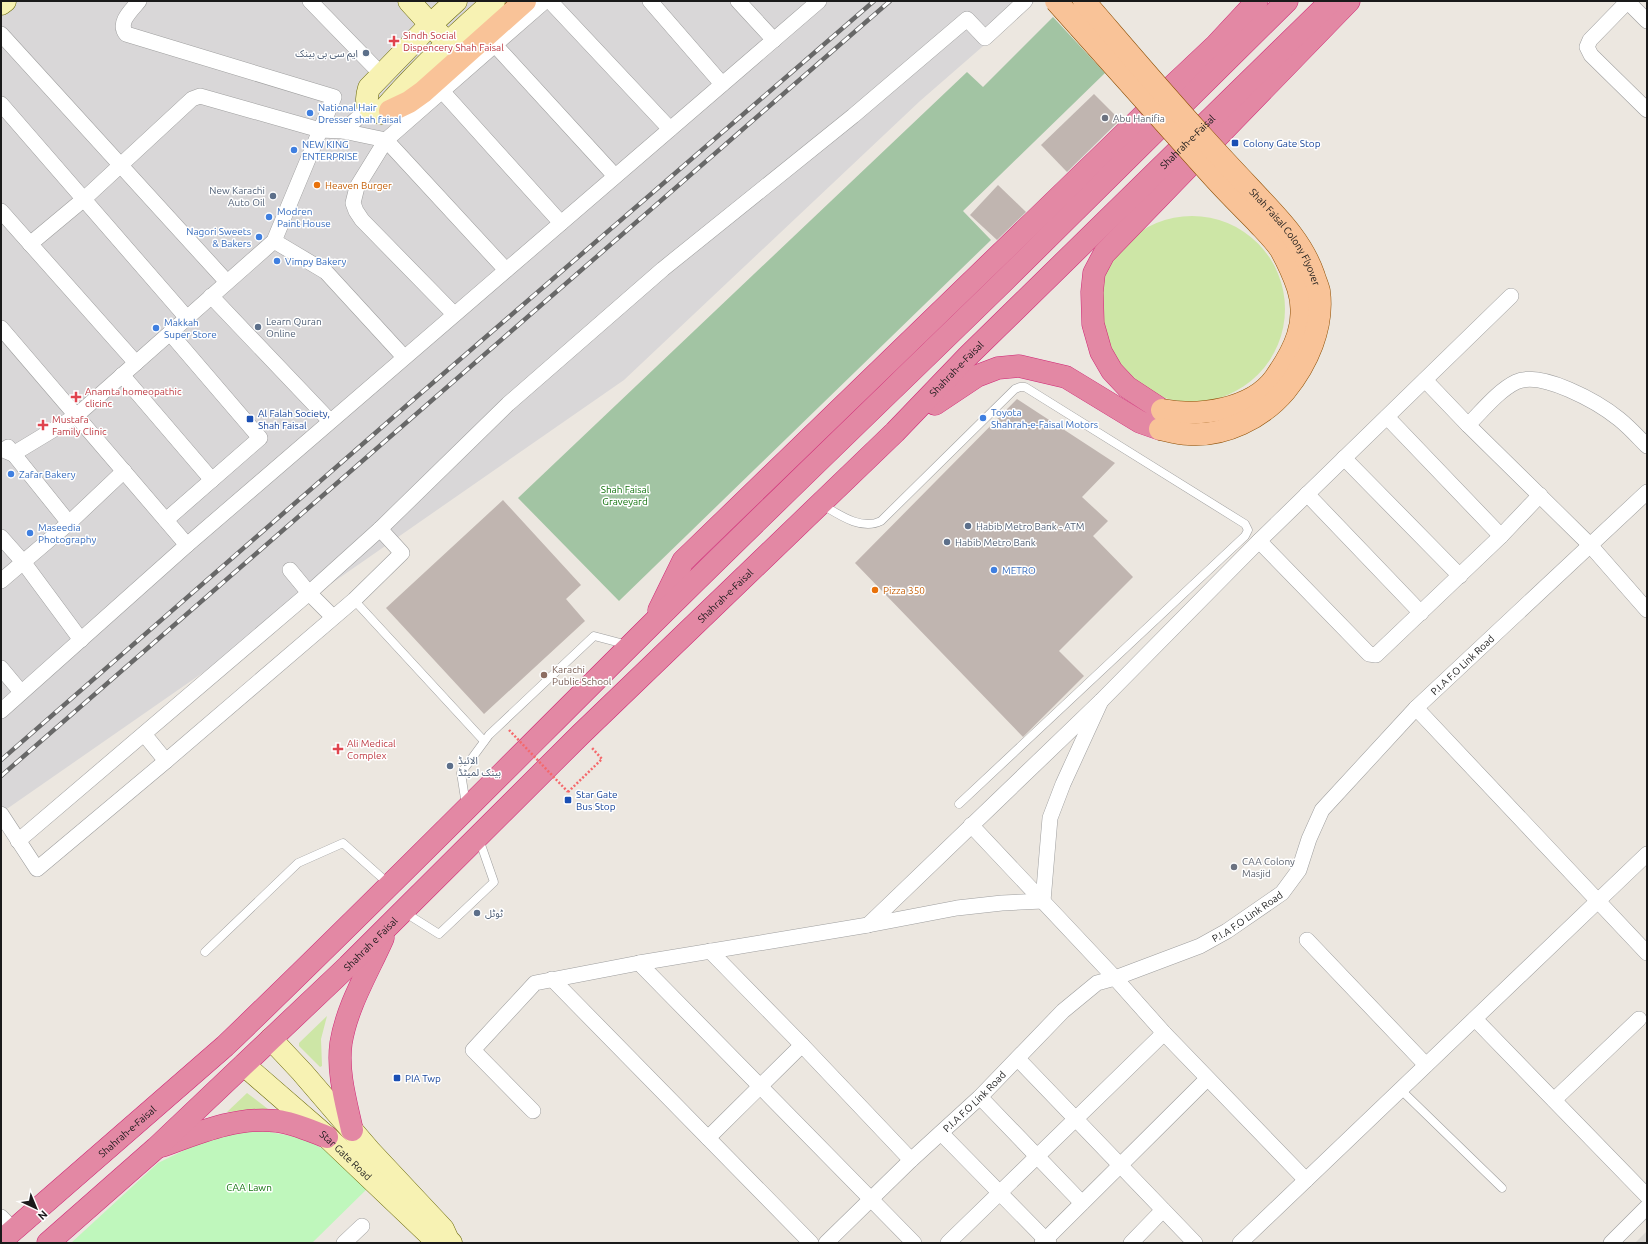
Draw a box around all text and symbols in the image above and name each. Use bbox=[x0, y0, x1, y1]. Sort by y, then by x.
place label: Sindh Social Dispencery Shah Faisal bbox=[403, 30, 504, 53]
marker: Sindh Social Dispencery Shah Faisal bbox=[388, 35, 400, 47]
place label: ایم سی بی بینک bbox=[295, 48, 358, 61]
marker: ایم سی بی بینک bbox=[361, 48, 371, 58]
place label: National Hair Dresser shah faisal bbox=[318, 102, 402, 125]
marker: National Hair Dresser shah faisal bbox=[305, 108, 315, 118]
street label: Shahrah-e-Faisal bbox=[1158, 112, 1218, 171]
marker: Abu Hanifia bbox=[1100, 113, 1110, 123]
place label: Abu Hanifia bbox=[1113, 113, 1165, 124]
marker: Colony Gate Stop bbox=[1230, 138, 1240, 148]
place label: Colony Gate Stop bbox=[1243, 138, 1321, 149]
place label: NEW KING ENTERPRISE bbox=[302, 139, 358, 162]
marker: NEW KING ENTERPRISE bbox=[289, 145, 299, 155]
marker: Heaven Burger bbox=[312, 180, 322, 190]
place label: Heaven Burger bbox=[325, 180, 392, 191]
place label: New Karachi Auto Oil bbox=[209, 185, 265, 208]
street label: Shah Faisal Colony Flyover bbox=[1247, 186, 1322, 287]
marker: New Karachi Auto Oil bbox=[268, 191, 278, 201]
place label: Modren Paint House bbox=[277, 206, 331, 229]
marker: Modren Paint House bbox=[264, 212, 274, 222]
place label: Nagori Sweets & Bakers bbox=[186, 226, 251, 249]
marker: Nagori Sweets & Bakers bbox=[254, 232, 264, 242]
marker: Vimpy Bakery bbox=[272, 256, 282, 266]
place label: Vimpy Bakery bbox=[285, 256, 347, 267]
place label: Learn Quran Online bbox=[266, 316, 322, 339]
place label: Makkah Super Store bbox=[164, 317, 217, 340]
marker: Learn Quran Online bbox=[253, 322, 263, 332]
marker: Makkah Super Store bbox=[151, 323, 161, 333]
street label: Shahrah-e-Faisal bbox=[927, 339, 986, 399]
place label: Anamta homeopathic clicinc bbox=[85, 386, 182, 409]
marker: Anamta homeopathic clicinc bbox=[70, 391, 82, 403]
place label: Toyota Shahrah-e-Faisal Motors bbox=[991, 407, 1098, 430]
place label: Al Falah Society, Shah Faisal bbox=[258, 408, 330, 431]
marker: Toyota Shahrah-e-Faisal Motors bbox=[978, 413, 988, 423]
place label: Mustafa Family Clinic bbox=[52, 414, 107, 437]
marker: Al Falah Society, Shah Faisal bbox=[245, 414, 255, 424]
marker: Mustafa Family Clinic bbox=[37, 419, 49, 431]
marker: Zafar Bakery bbox=[6, 469, 16, 479]
place label: Zafar Bakery bbox=[19, 469, 76, 480]
park label: Shah Faisal Graveyard bbox=[601, 484, 650, 507]
marker: Habib Metro Bank - ATM bbox=[963, 521, 973, 531]
place label: Habib Metro Bank - ATM bbox=[976, 521, 1085, 532]
place label: Maseedia Photography bbox=[38, 522, 96, 545]
marker: Maseedia Photography bbox=[25, 528, 35, 538]
marker: Habib Metro Bank bbox=[942, 537, 952, 547]
place label: Habib Metro Bank bbox=[955, 537, 1036, 548]
marker: METRO bbox=[989, 565, 999, 575]
place label: METRO bbox=[1002, 565, 1036, 576]
street label: Shahrah-e-Faisal bbox=[695, 567, 756, 625]
marker: Pizza 350 bbox=[870, 585, 880, 595]
place label: Pizza 350 bbox=[883, 585, 925, 596]
street label: P.I.A F.O Link Road bbox=[1429, 633, 1497, 697]
place label: Karachi Public School bbox=[552, 664, 612, 687]
marker: Karachi Public School bbox=[539, 670, 549, 680]
place label: Ali Medical Complex bbox=[347, 738, 396, 761]
marker: Ali Medical Complex bbox=[332, 743, 344, 755]
place label: الائیڈ بینک لمیٹڈ bbox=[458, 755, 501, 778]
marker: الائیڈ بینک لمیٹڈ bbox=[445, 761, 455, 771]
place label: Star Gate Bus Stop bbox=[576, 789, 618, 812]
marker: Star Gate Bus Stop bbox=[563, 795, 573, 805]
place label: CAA Colony Masjid bbox=[1242, 856, 1295, 879]
marker: CAA Colony Masjid bbox=[1229, 862, 1239, 872]
street label: P.I.A F.O Link Road bbox=[1210, 889, 1285, 944]
marker: ٹوٹل bbox=[472, 908, 482, 918]
place label: ٹوٹل bbox=[485, 908, 503, 920]
street label: Shahrah e Faisal bbox=[342, 915, 400, 973]
street label: P.I.A F.O Link Road bbox=[941, 1069, 1008, 1134]
marker: PIA Twp bbox=[392, 1073, 402, 1083]
place label: PIA Twp bbox=[405, 1073, 441, 1084]
street label: Shahrah-e-Faisal bbox=[96, 1104, 158, 1160]
street label: Star Gate Road bbox=[317, 1128, 374, 1183]
park label: CAA Lawn bbox=[226, 1182, 272, 1193]
north arrow bbox=[16, 1188, 56, 1228]
text: N bbox=[36, 1208, 50, 1222]

